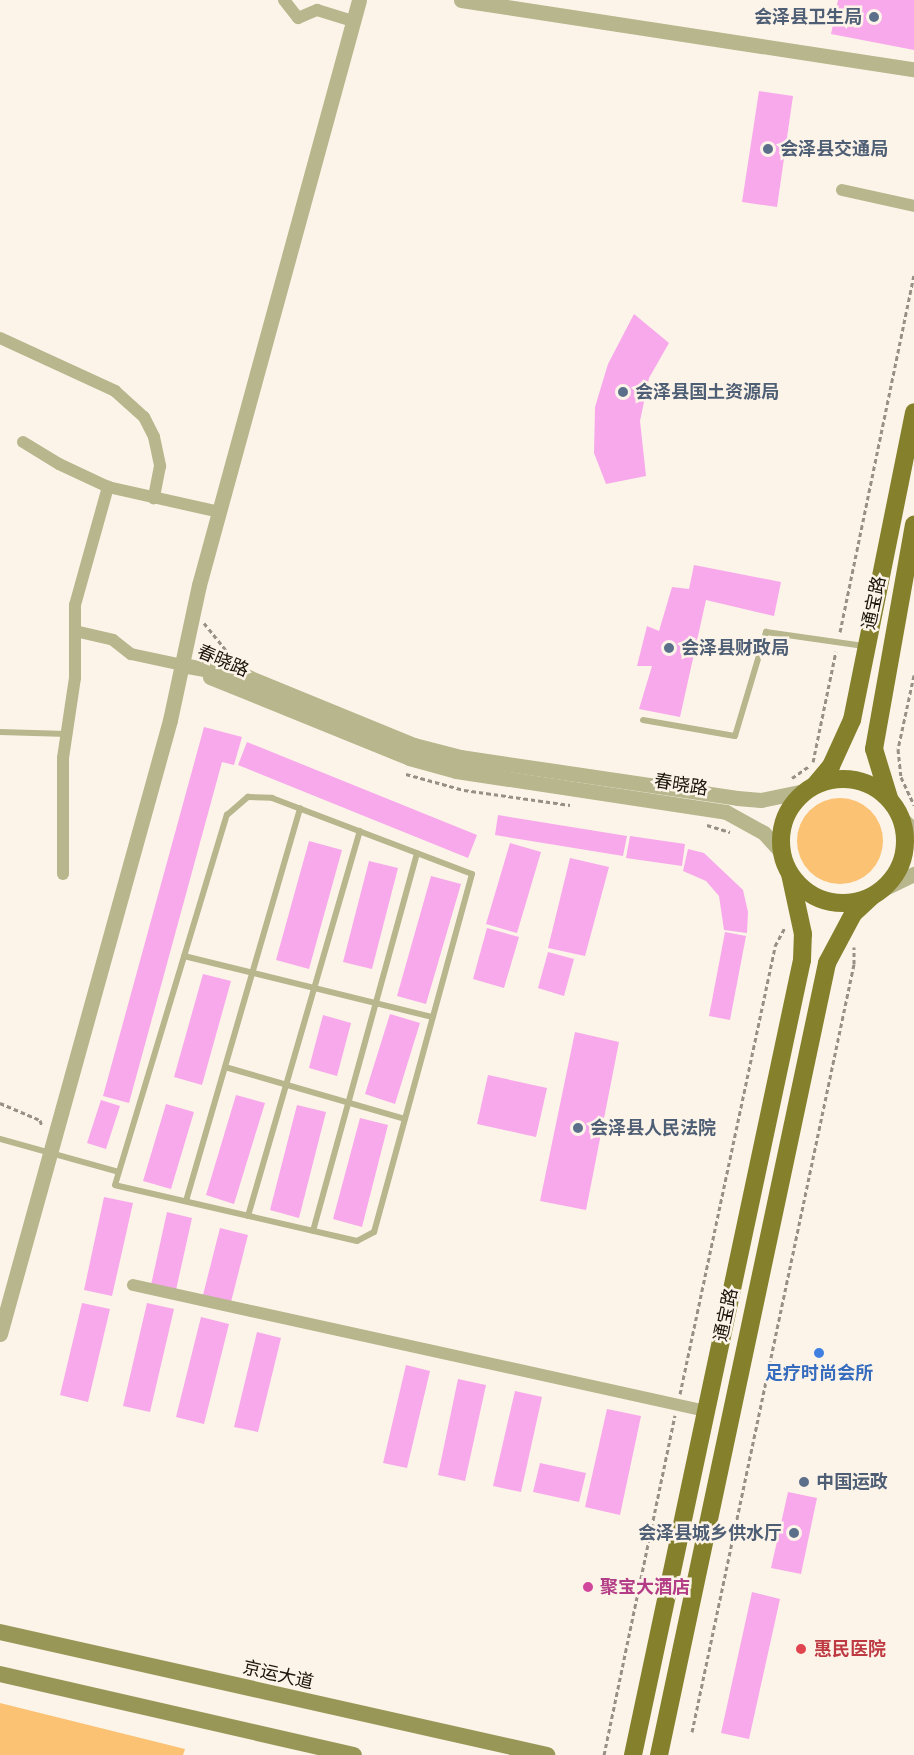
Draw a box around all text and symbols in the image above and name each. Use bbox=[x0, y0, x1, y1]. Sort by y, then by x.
place label: 会泽县卫生局 bbox=[754, 6, 862, 28]
marker: 会泽县卫生局 bbox=[867, 10, 881, 24]
place label: 会泽县交通局 bbox=[780, 138, 888, 160]
marker: 会泽县交通局 bbox=[761, 142, 775, 156]
place label: 会泽县国土资源局 bbox=[635, 381, 779, 403]
marker: 会泽县国土资源局 bbox=[616, 385, 630, 399]
street label: 通宝路 bbox=[858, 574, 890, 632]
place label: 会泽县财政局 bbox=[681, 637, 789, 659]
street label: 春晓路 bbox=[194, 641, 252, 681]
marker: 会泽县财政局 bbox=[662, 641, 676, 655]
street label: 春晓路 bbox=[653, 770, 709, 800]
place label: 会泽县人民法院 bbox=[590, 1117, 716, 1139]
marker: 会泽县人民法院 bbox=[571, 1121, 585, 1135]
street label: 通宝路 bbox=[710, 1286, 742, 1344]
marker: 足疗时尚会所 bbox=[812, 1346, 826, 1360]
place label: 足疗时尚会所 bbox=[765, 1362, 873, 1384]
place label: 中国运政 bbox=[816, 1471, 888, 1493]
marker: 中国运政 bbox=[797, 1475, 811, 1489]
place label: 会泽县城乡供水厅 bbox=[638, 1522, 782, 1544]
marker: 会泽县城乡供水厅 bbox=[787, 1526, 801, 1540]
place label: 聚宝大酒店 bbox=[600, 1576, 690, 1598]
marker: 聚宝大酒店 bbox=[581, 1580, 595, 1594]
place label: 惠民医院 bbox=[814, 1638, 886, 1660]
marker: 惠民医院 bbox=[792, 1640, 810, 1658]
street label: 京运大道 bbox=[240, 1656, 316, 1694]

